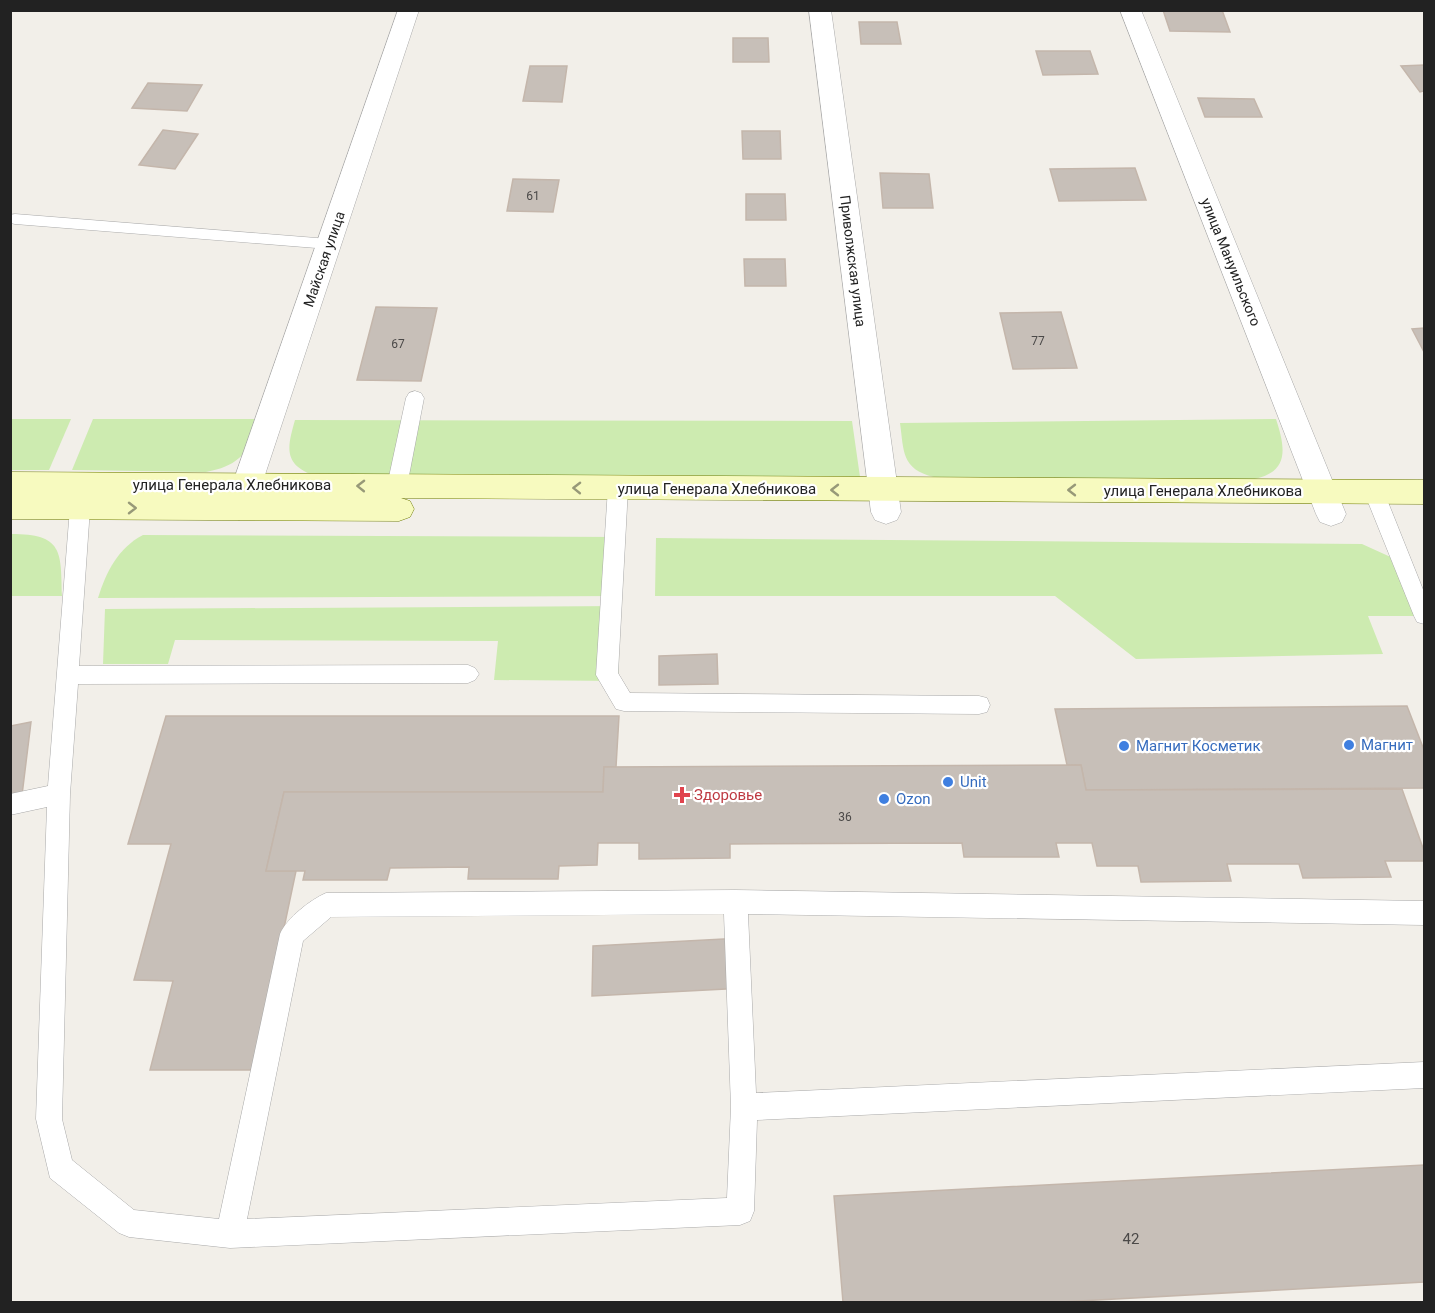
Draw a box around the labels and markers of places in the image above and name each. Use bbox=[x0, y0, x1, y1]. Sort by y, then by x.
place label: Магнит bbox=[1361, 736, 1413, 754]
place label: Магнит Косметик bbox=[1136, 737, 1261, 755]
marker: Магнит bbox=[1342, 738, 1356, 752]
marker: Магнит Косметик bbox=[1117, 739, 1131, 753]
place label: Unit bbox=[960, 773, 987, 791]
marker: Unit bbox=[941, 775, 955, 789]
place label: Здоровье bbox=[694, 786, 762, 804]
marker: Здоровье bbox=[675, 788, 689, 802]
place label: Ozon bbox=[896, 790, 930, 808]
marker: Ozon bbox=[877, 792, 891, 806]

